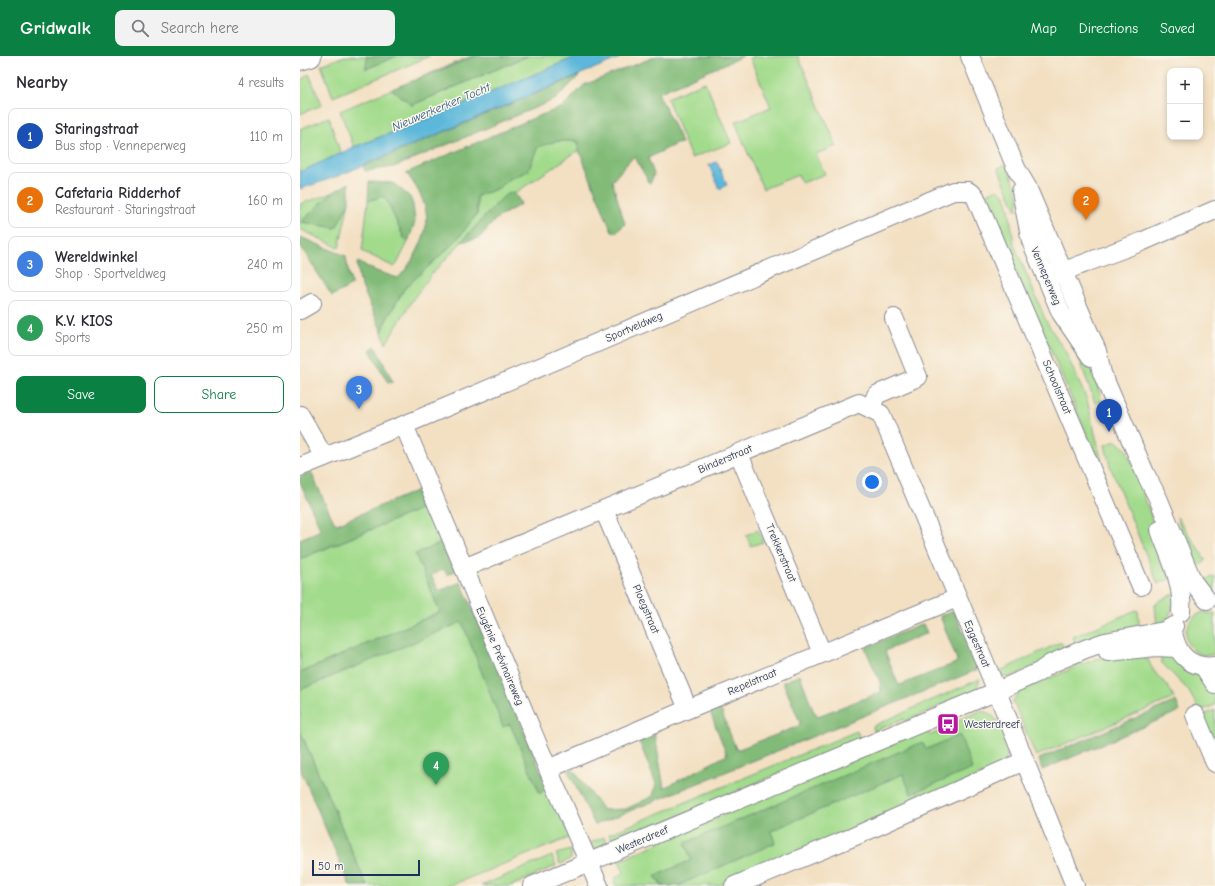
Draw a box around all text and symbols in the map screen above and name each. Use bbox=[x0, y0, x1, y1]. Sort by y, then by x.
search box bbox=[115, 10, 395, 46]
text: Gridwalk bbox=[20, 17, 91, 39]
icon: search bbox=[129, 17, 151, 39]
text: Search here bbox=[161, 19, 239, 37]
text: Map bbox=[1030, 20, 1057, 37]
text: Directions bbox=[1079, 20, 1138, 37]
text: Saved bbox=[1160, 20, 1195, 37]
map controls bbox=[1167, 68, 1203, 140]
button: + bbox=[1167, 68, 1203, 104]
text: Nearby bbox=[16, 73, 67, 92]
text: 4 results bbox=[238, 75, 284, 90]
water label: Nieuwerkerker Tocht bbox=[390, 79, 493, 134]
button: − bbox=[1167, 104, 1203, 140]
text: Staringstraat bbox=[55, 120, 138, 138]
text: 1 bbox=[27, 129, 33, 144]
text: 110 m bbox=[250, 129, 283, 144]
text: Bus stop · Venneperweg bbox=[55, 138, 186, 153]
text: Cafetaria Ridderhof bbox=[55, 184, 180, 202]
pin: 2 bbox=[1073, 187, 1099, 220]
text: 2 bbox=[27, 193, 33, 208]
text: 160 m bbox=[248, 193, 283, 208]
text: Restaurant · Staringstraat bbox=[55, 202, 195, 217]
street label: Venneperweg bbox=[1028, 245, 1064, 307]
text: Wereldwinkel bbox=[55, 248, 138, 266]
text: 3 bbox=[27, 257, 33, 272]
text: 240 m bbox=[247, 257, 283, 272]
text: Shop · Sportveldweg bbox=[55, 266, 166, 281]
street label: Sportveldweg bbox=[603, 309, 665, 345]
text: K.V. KIOS bbox=[55, 312, 113, 330]
text: 4 bbox=[27, 321, 33, 336]
text: 250 m bbox=[246, 321, 283, 336]
text: Sports bbox=[55, 330, 90, 345]
street label: Schoolstraat bbox=[1040, 358, 1075, 417]
button: Save bbox=[16, 376, 146, 413]
button: Share bbox=[154, 376, 284, 413]
pin: 3 bbox=[346, 376, 372, 409]
pin: 1 bbox=[1096, 399, 1122, 432]
street label: Binderstraat bbox=[696, 441, 755, 476]
your location bbox=[862, 472, 882, 492]
street label: Trekkerstraat bbox=[763, 522, 799, 585]
street label: Ploegstraat bbox=[630, 582, 662, 636]
street label: Eugénie Prévinaireweg bbox=[473, 605, 527, 707]
street label: Eggestraat bbox=[961, 618, 993, 670]
street label: Repelstraat bbox=[725, 666, 779, 698]
bus stop icon: Westerdreef bbox=[935, 711, 961, 737]
place label: Westerdreef bbox=[964, 718, 1020, 731]
pin: 4 bbox=[423, 752, 449, 785]
street label: Westerdreef bbox=[614, 823, 671, 857]
scale bar bbox=[312, 858, 420, 877]
text: 50 m bbox=[318, 860, 343, 873]

